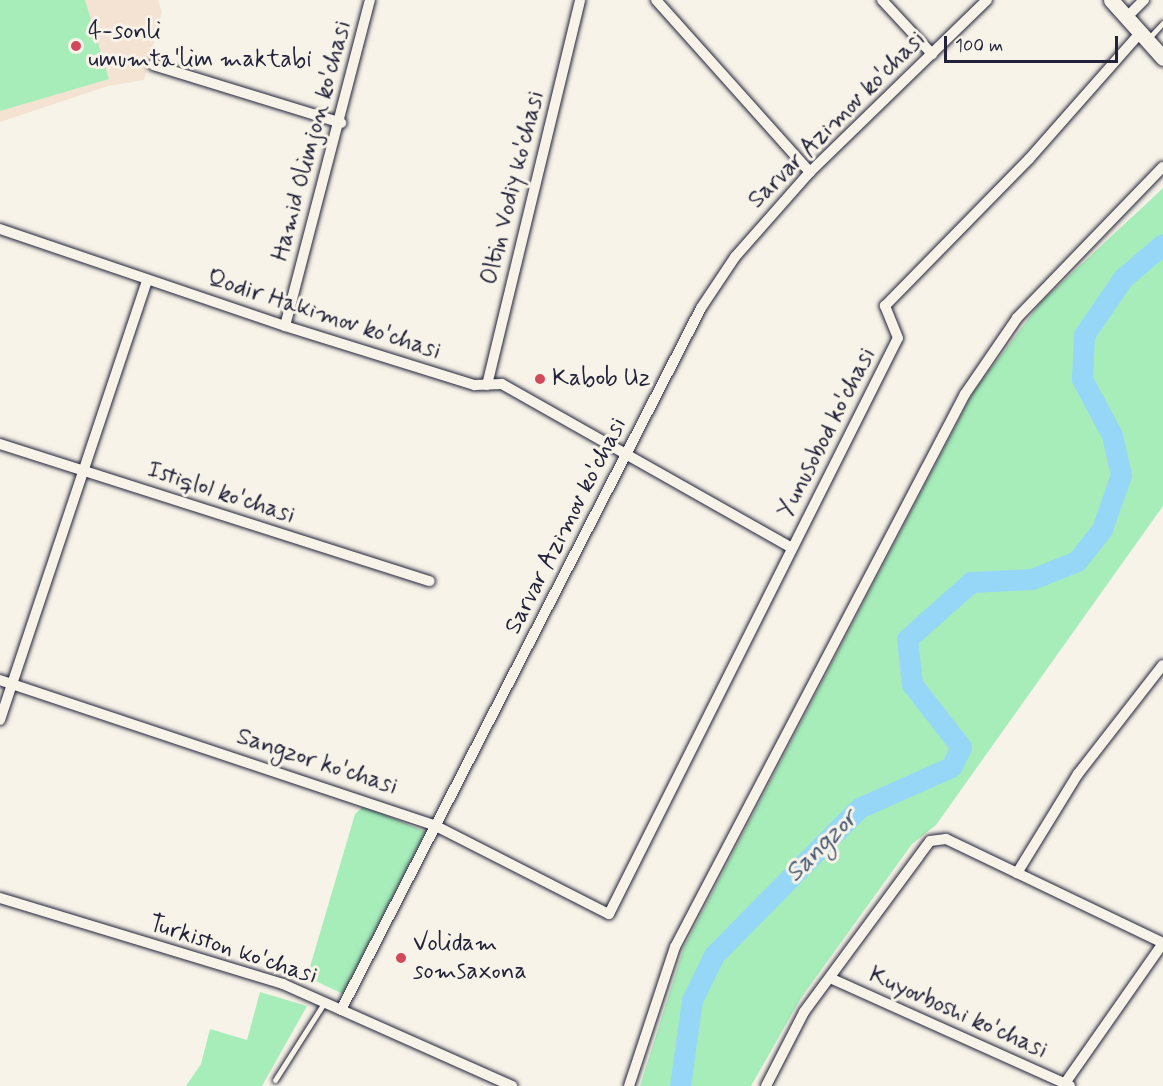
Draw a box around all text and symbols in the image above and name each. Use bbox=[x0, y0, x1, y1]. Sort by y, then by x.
street label: Hamid Olimjon ko'chasi bbox=[266, 17, 358, 265]
place label: 4-sonli umumta'lim maktabi bbox=[88, 18, 304, 74]
scale bar bbox=[947, 24, 1121, 62]
street label: Sarvar Azimov ko'chasi bbox=[744, 27, 930, 213]
text: 100 m bbox=[955, 34, 1003, 58]
marker: 4-sonli umumta'lim maktabi bbox=[69, 39, 83, 53]
street label: Oltin Vodiy ko'chasi bbox=[475, 89, 551, 287]
street label: Qodir Hakimov ko'chasi bbox=[204, 264, 444, 366]
street label: Yunusobod ko'chasi bbox=[772, 343, 882, 523]
place label: Kabob Uz bbox=[552, 365, 652, 393]
marker: Kabob Uz bbox=[533, 372, 547, 386]
street label: Sarvar Azimov ko'chasi bbox=[500, 415, 632, 637]
street label: Istiqlol ko'chasi bbox=[143, 455, 299, 531]
street label: Sangzor ko'chasi bbox=[232, 722, 402, 802]
water label: Sangzor bbox=[779, 804, 865, 890]
street label: Turkiston ko'chasi bbox=[146, 909, 320, 991]
place label: Volidam somsaxona bbox=[413, 930, 527, 986]
marker: Volidam somsaxona bbox=[394, 951, 408, 965]
street label: Kuyovboshi ko'chasi bbox=[864, 961, 1052, 1065]

